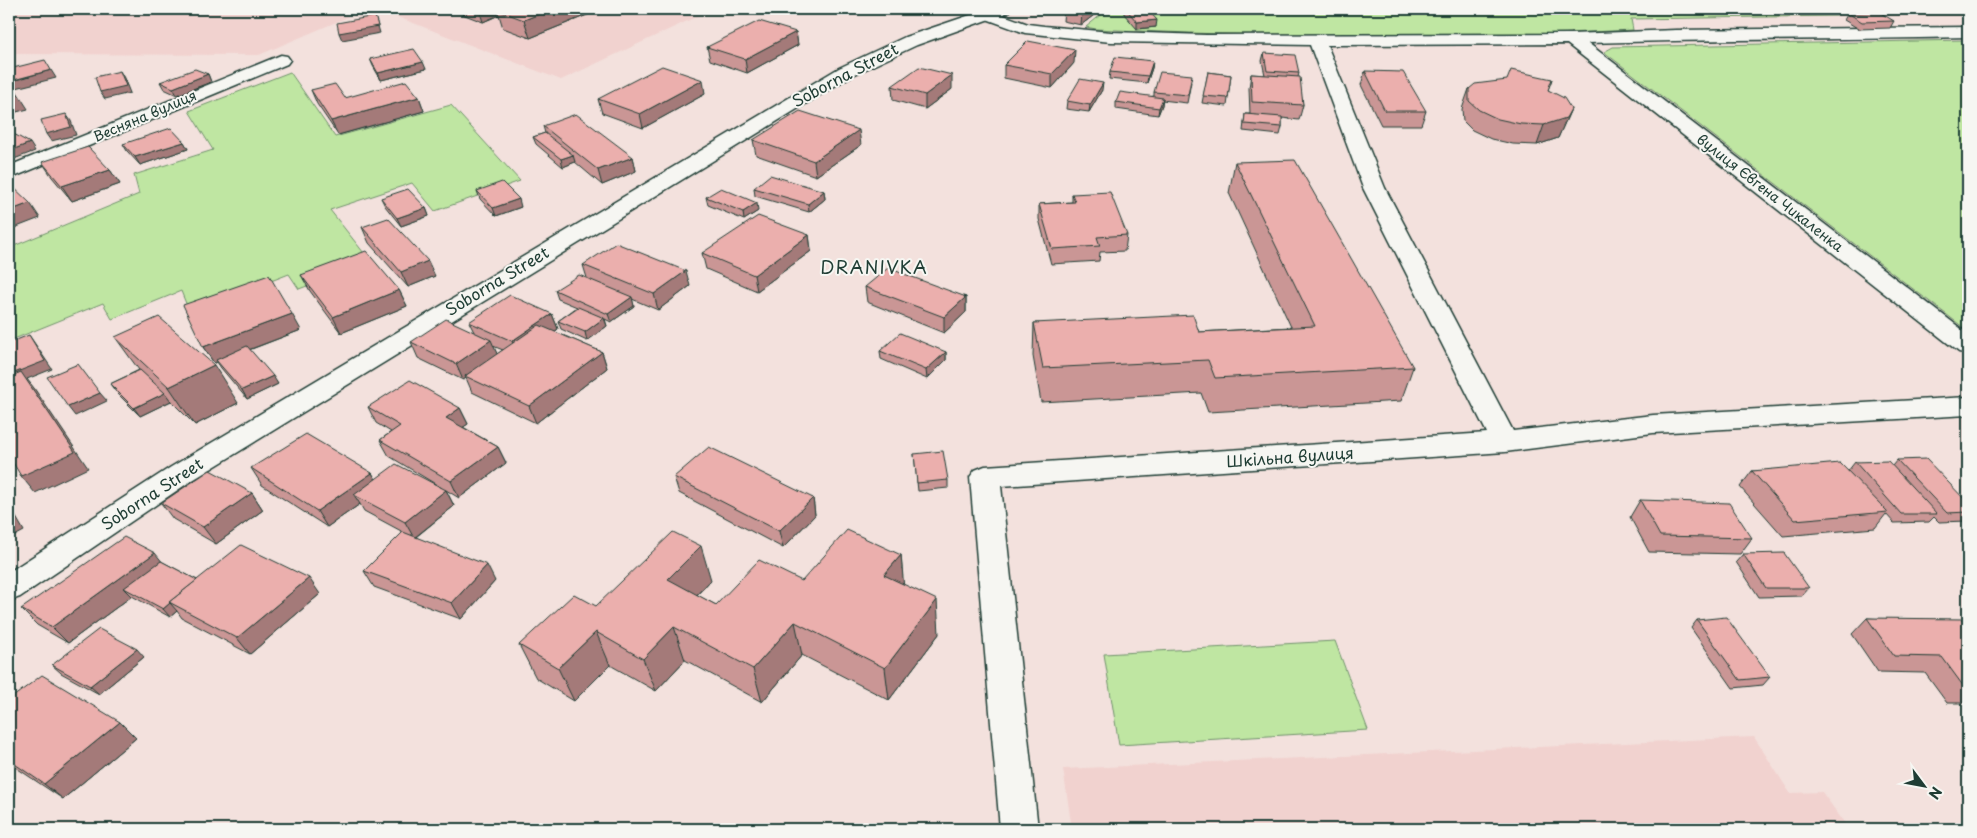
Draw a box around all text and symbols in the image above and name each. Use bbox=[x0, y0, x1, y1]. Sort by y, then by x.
street label: Soborna Street bbox=[787, 36, 902, 112]
street label: Весняна вулиця bbox=[90, 84, 200, 147]
street label: вулиця Євгена Чикаленка bbox=[1692, 129, 1848, 257]
street label: Soborna Street bbox=[440, 239, 553, 321]
district label: DRANIVKA bbox=[820, 253, 928, 280]
street label: Шкільна вулиця bbox=[1225, 440, 1355, 472]
street label: Soborna Street bbox=[96, 451, 208, 535]
north arrow bbox=[1900, 760, 1950, 810]
text: N bbox=[1924, 783, 1947, 803]

